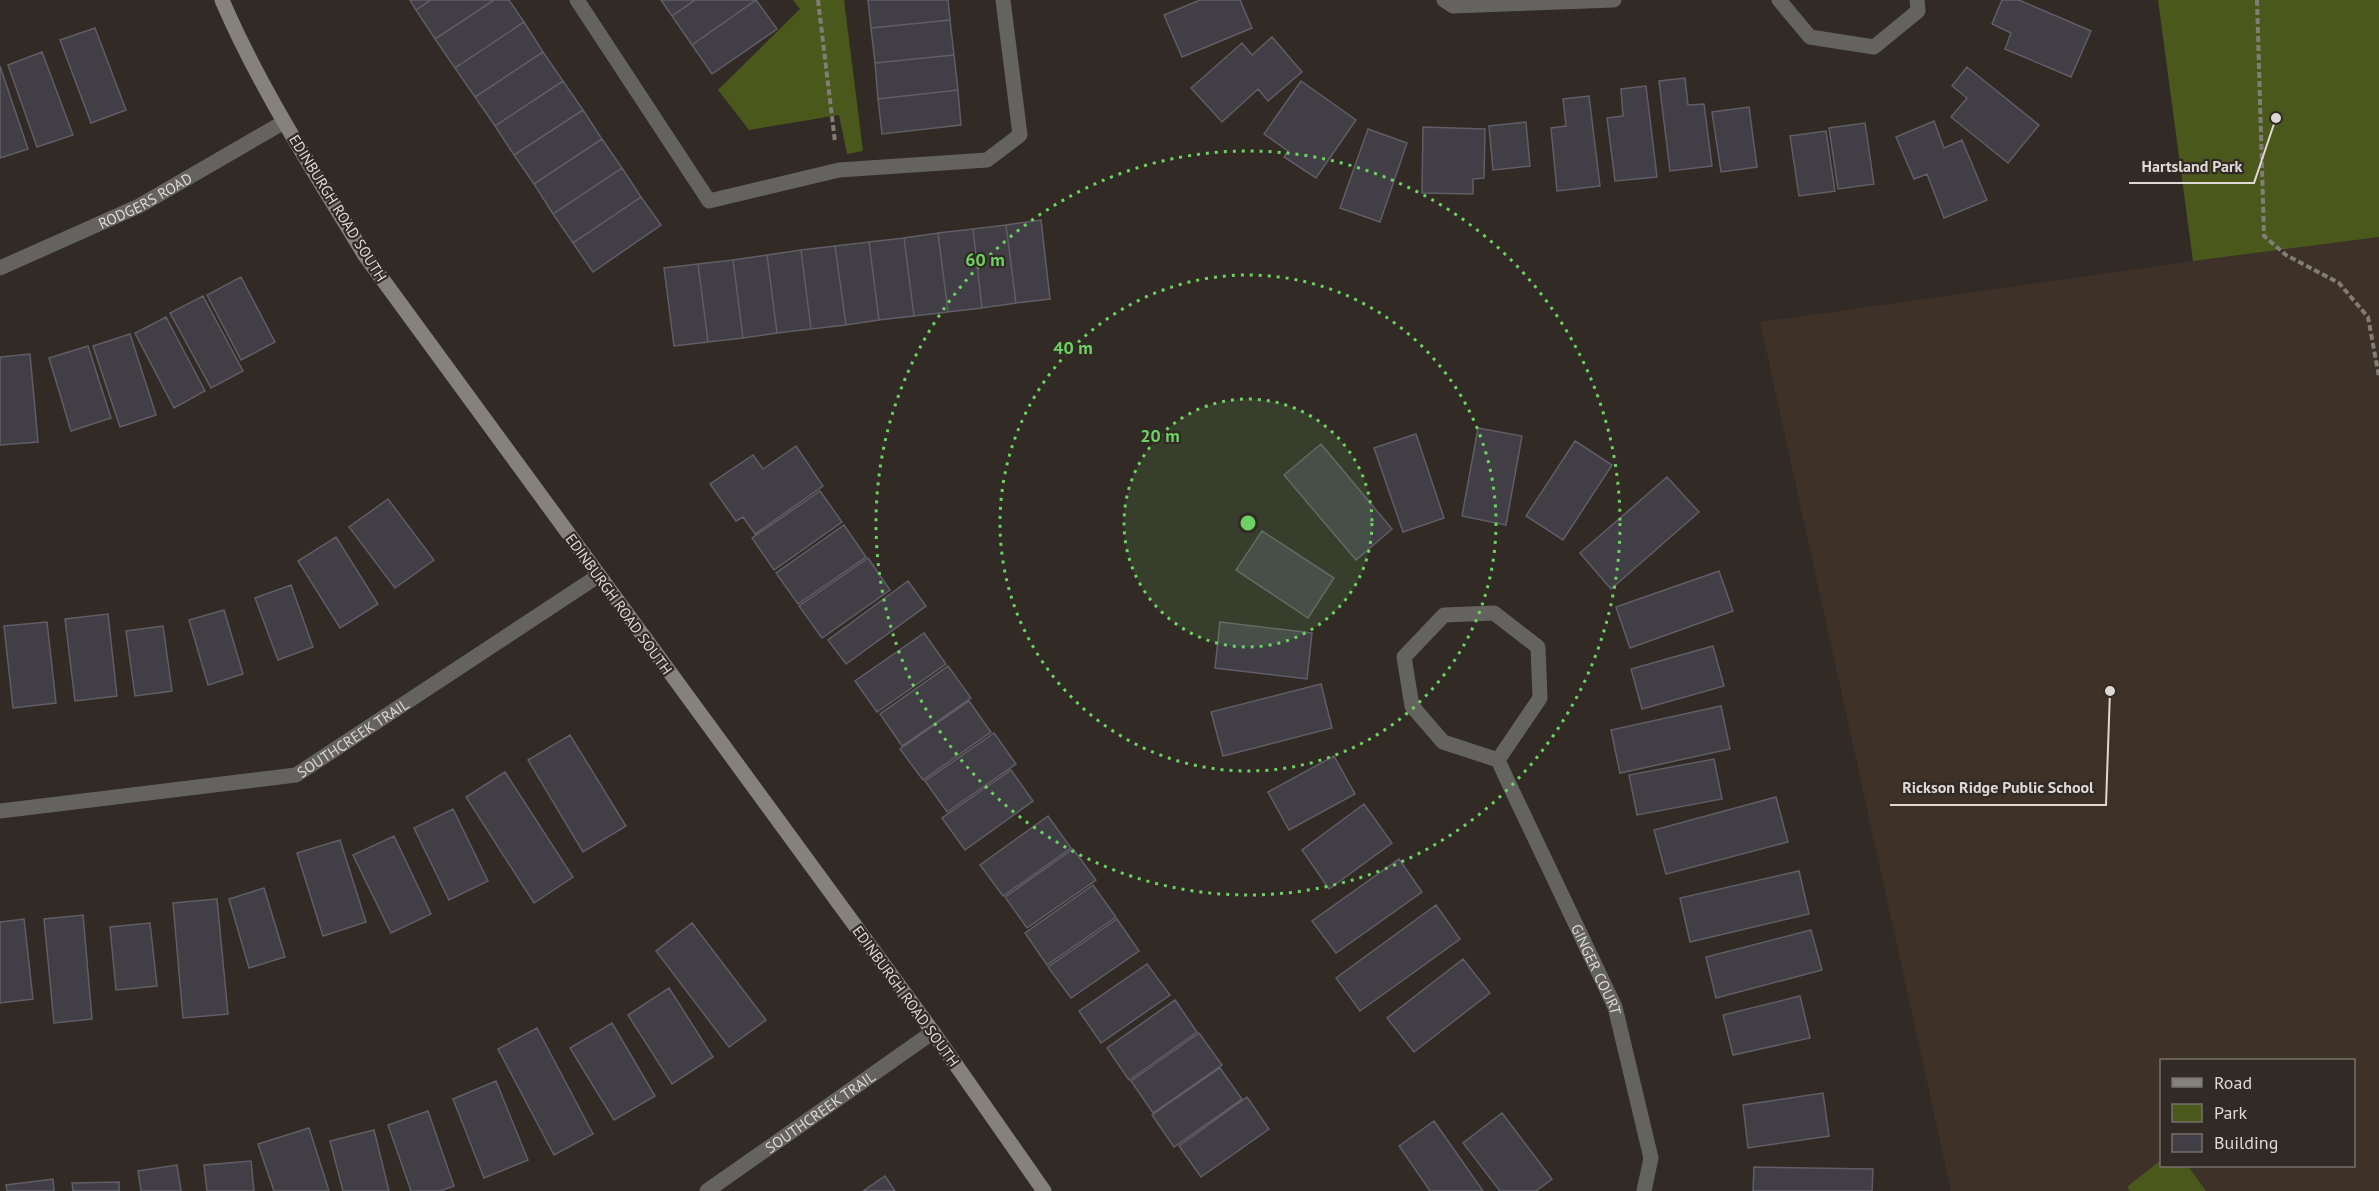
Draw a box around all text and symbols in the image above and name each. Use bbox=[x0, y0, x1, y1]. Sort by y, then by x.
street label: EDINBURGH ROAD SOUTH bbox=[285, 131, 391, 285]
callout: Hartsland Park bbox=[2129, 149, 2254, 183]
text: Hartsland Park bbox=[2142, 156, 2243, 176]
street label: RODGERS ROAD bbox=[95, 168, 195, 233]
text: 60 m bbox=[965, 248, 1005, 271]
text: 40 m bbox=[1053, 336, 1093, 359]
text: 20 m bbox=[1140, 424, 1180, 447]
centre of rings bbox=[1238, 513, 1258, 533]
street label: EDINBURGH ROAD SOUTH bbox=[561, 530, 677, 678]
street label: SOUTHCREEK TRAIL bbox=[293, 694, 412, 781]
callout: Rickson Ridge Public School bbox=[1890, 771, 2106, 805]
text: Rickson Ridge Public School bbox=[1902, 777, 2094, 797]
street label: GINGER COURT bbox=[1567, 921, 1626, 1017]
street label: EDINBURGH ROAD SOUTH bbox=[848, 922, 964, 1070]
legend bbox=[2160, 1059, 2355, 1167]
street label: SOUTHCREEK TRAIL bbox=[761, 1066, 879, 1157]
text: Road bbox=[2214, 1071, 2252, 1094]
text: Park bbox=[2214, 1101, 2247, 1124]
text: Building bbox=[2214, 1131, 2278, 1154]

